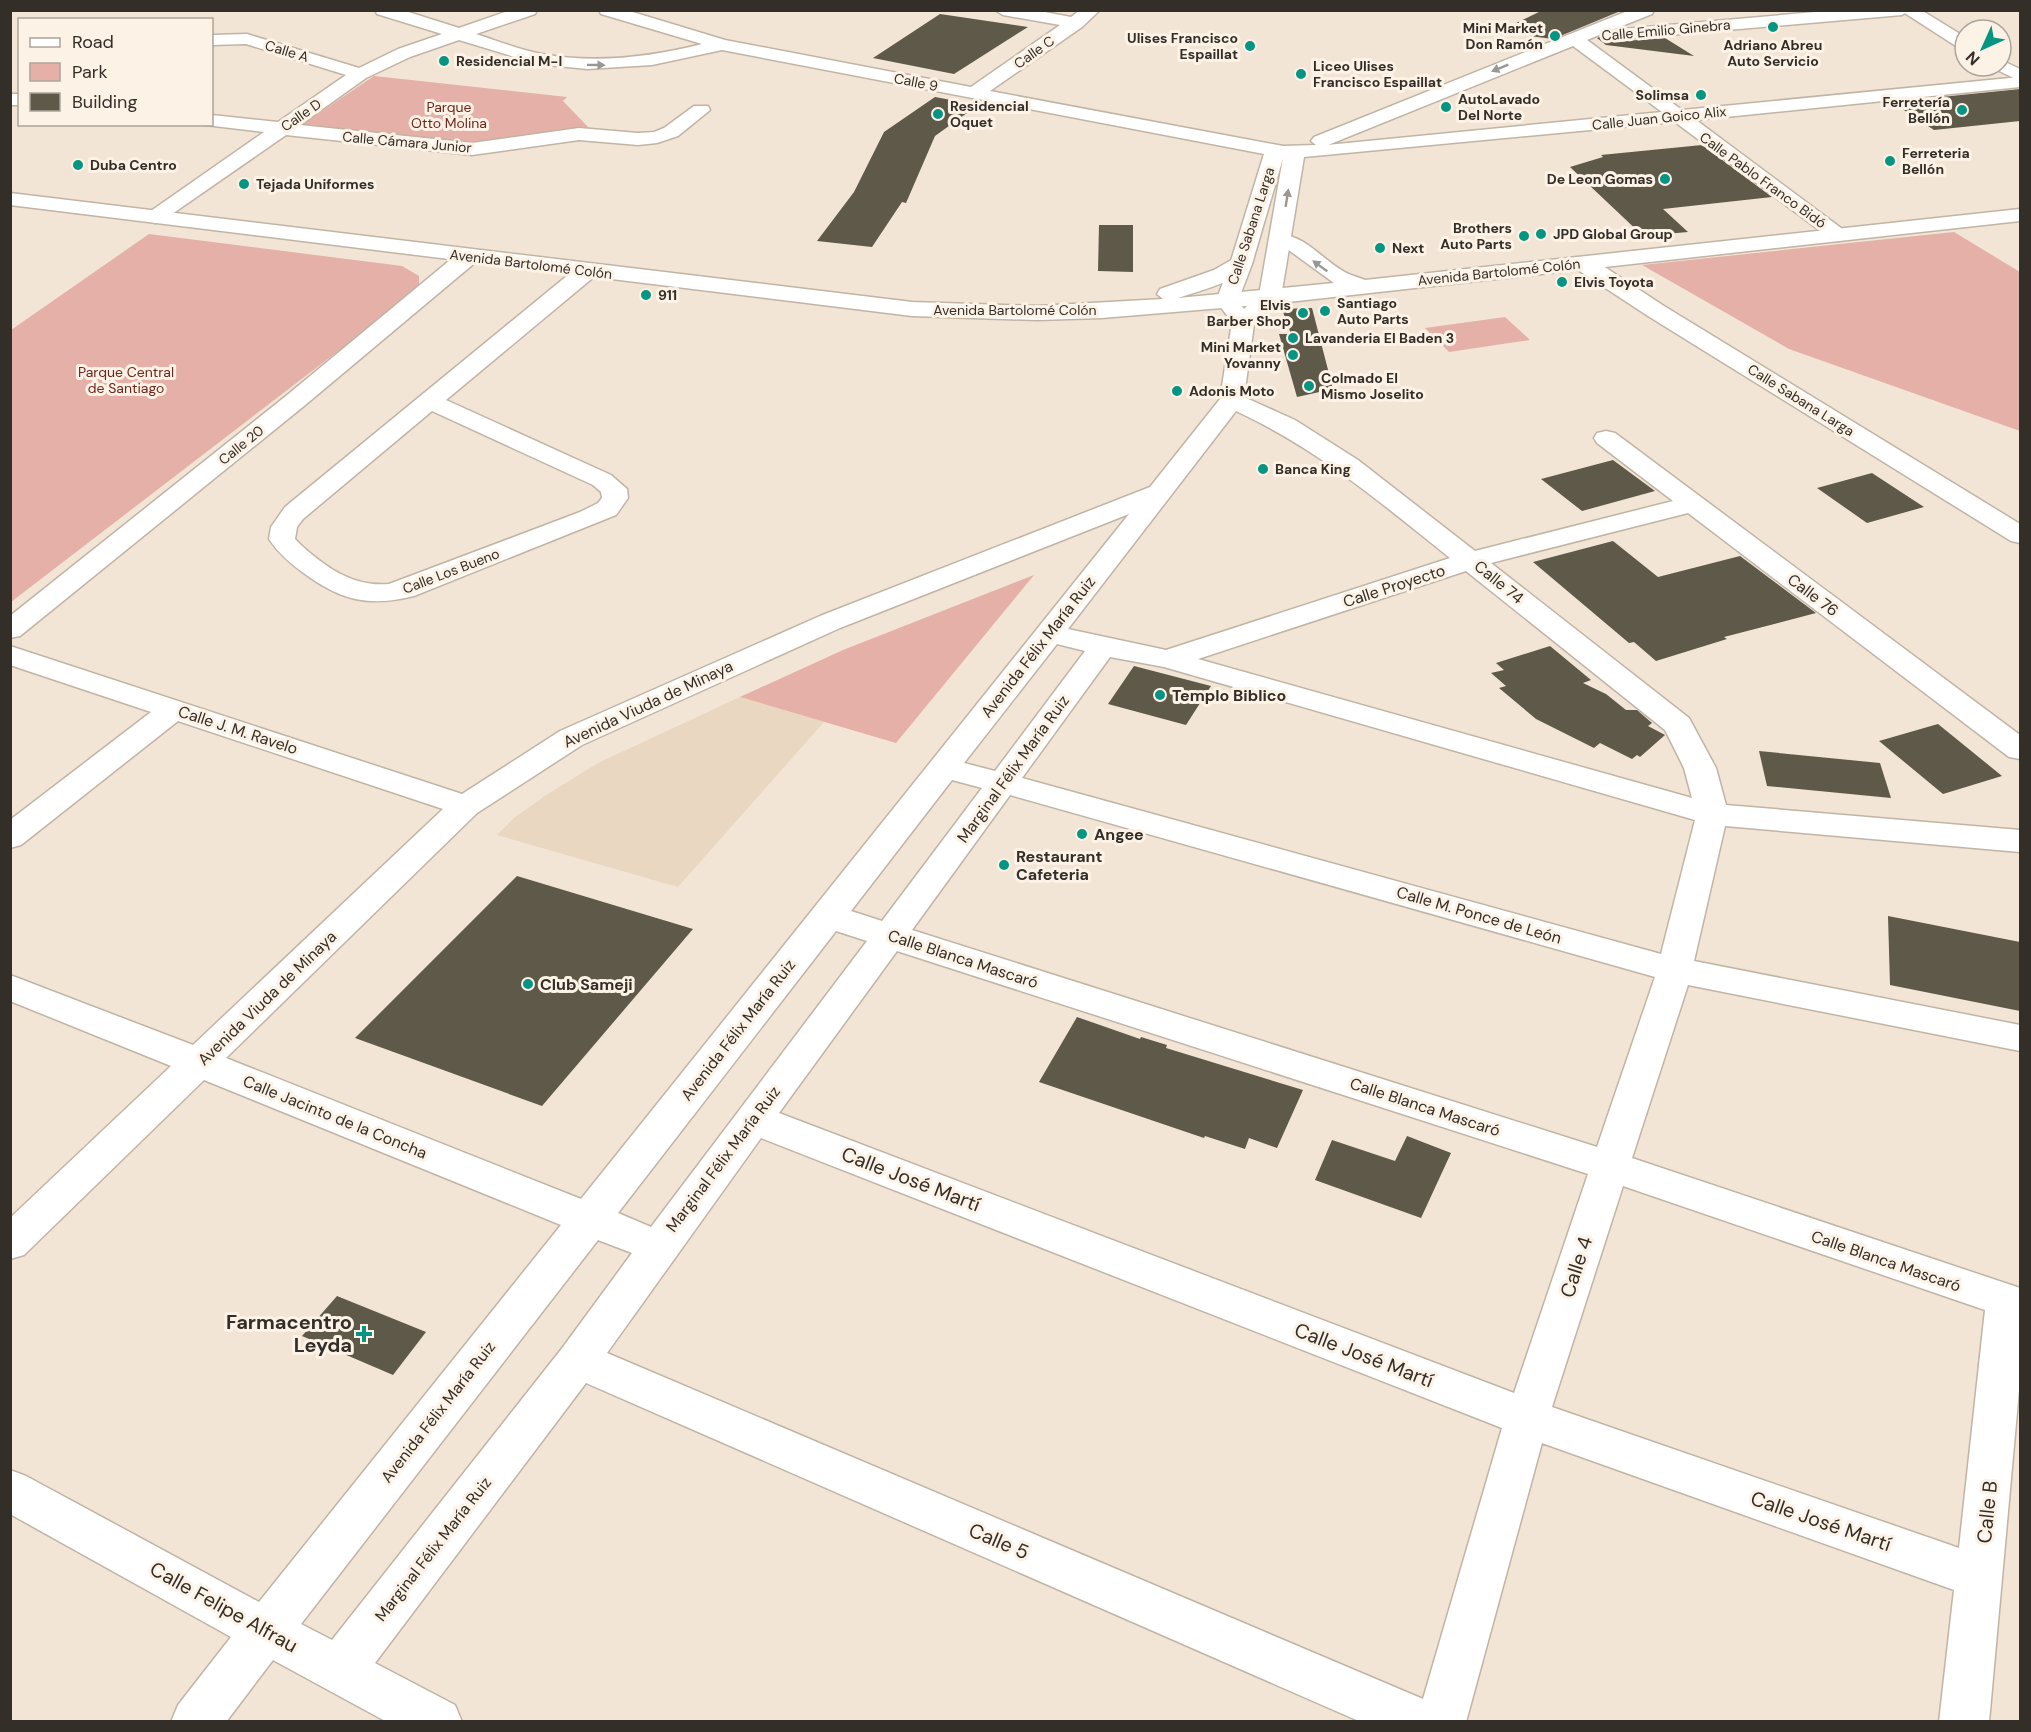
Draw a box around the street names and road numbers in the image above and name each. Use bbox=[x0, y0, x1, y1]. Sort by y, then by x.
street label: Calle Emilio Ginebra bbox=[1601, 15, 1731, 45]
street label: Calle C bbox=[1010, 32, 1058, 72]
street label: Calle A bbox=[263, 36, 311, 66]
street label: Calle 9 bbox=[893, 69, 940, 95]
street label: Calle D bbox=[277, 95, 325, 135]
street label: Calle Juan Goico Alix bbox=[1591, 102, 1727, 134]
street label: Calle Cámara Junior bbox=[342, 127, 472, 157]
street label: Calle Pablo Franco Bidó bbox=[1696, 128, 1830, 232]
street label: Calle Sabana Larga bbox=[1224, 165, 1278, 287]
street label: Avenida Bartolomé Colón bbox=[449, 245, 613, 283]
street label: Avenida Bartolomé Colón bbox=[1417, 255, 1581, 289]
street label: Avenida Bartolomé Colón bbox=[933, 301, 1097, 319]
street label: Calle Sabana Larga bbox=[1744, 360, 1858, 440]
street label: Calle 20 bbox=[215, 421, 267, 469]
street label: Calle Los Bueno bbox=[400, 544, 502, 598]
street label: Calle 74 bbox=[1470, 556, 1528, 609]
street label: Calle Proyecto bbox=[1340, 560, 1448, 612]
street label: Calle 76 bbox=[1783, 569, 1843, 621]
street label: Avenida Félix María Ruiz bbox=[976, 572, 1100, 722]
street label: Avenida Viuda de Minaya bbox=[560, 655, 736, 753]
street label: Marginal Félix María Ruiz bbox=[952, 691, 1074, 847]
street label: Calle J. M. Ravelo bbox=[176, 701, 300, 759]
street label: Calle M. Ponce de León bbox=[1394, 881, 1564, 949]
street label: Calle Blanca Mascaró bbox=[885, 925, 1041, 993]
street label: Avenida Viuda de Minaya bbox=[193, 926, 341, 1070]
street label: Avenida Félix María Ruiz bbox=[676, 955, 800, 1105]
street label: Calle Jacinto de la Concha bbox=[240, 1070, 430, 1164]
street label: Calle Blanca Mascaró bbox=[1347, 1073, 1503, 1141]
street label: Marginal Félix María Ruiz bbox=[661, 1082, 785, 1236]
street label: Calle José Martí bbox=[838, 1141, 985, 1218]
street label: Calle Blanca Mascaró bbox=[1808, 1226, 1964, 1296]
street label: Calle 4 bbox=[1554, 1233, 1598, 1301]
street label: Calle José Martí bbox=[1291, 1317, 1438, 1394]
street label: Avenida Félix María Ruiz bbox=[376, 1337, 500, 1487]
street label: Marginal Félix María Ruiz bbox=[370, 1473, 496, 1625]
street label: Calle B bbox=[1971, 1479, 2003, 1545]
street label: Calle José Martí bbox=[1747, 1485, 1895, 1557]
street label: Calle 5 bbox=[965, 1517, 1033, 1565]
street label: Calle Felipe Alfrau bbox=[145, 1556, 303, 1658]

